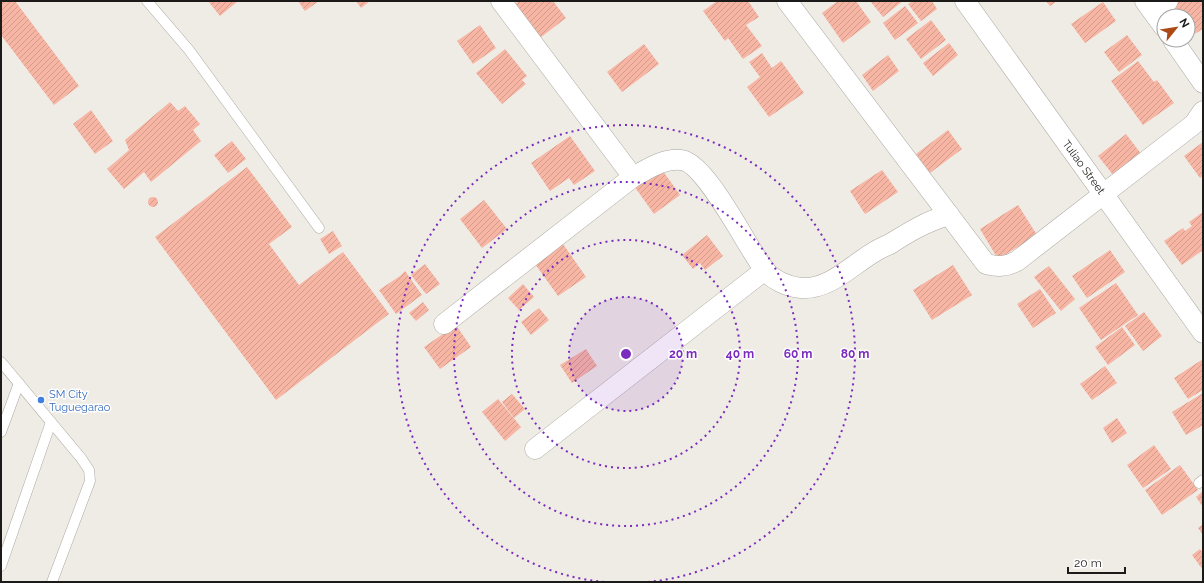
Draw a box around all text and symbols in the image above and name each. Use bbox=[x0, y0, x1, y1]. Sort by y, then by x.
north arrow bbox=[1156, 8, 1196, 48]
text: N bbox=[1176, 16, 1192, 30]
street label: Tuliao Street bbox=[1060, 138, 1108, 197]
centre of rings bbox=[619, 347, 633, 361]
text: 20 m bbox=[669, 347, 697, 361]
text: 40 m bbox=[726, 347, 754, 361]
text: 60 m bbox=[784, 347, 812, 361]
text: 80 m bbox=[841, 347, 869, 361]
place label: SM City Tuguegarao bbox=[49, 388, 111, 414]
marker: SM City Tuguegarao bbox=[36, 395, 46, 405]
scale bar bbox=[1068, 549, 1125, 575]
text: 20 m bbox=[1074, 556, 1102, 570]

